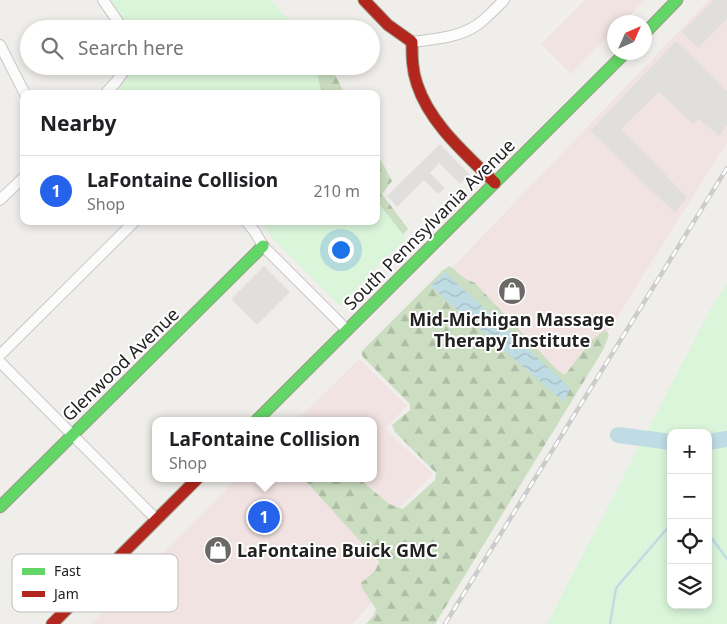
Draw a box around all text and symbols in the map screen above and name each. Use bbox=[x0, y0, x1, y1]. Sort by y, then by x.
north arrow bbox=[607, 15, 652, 60]
search box bbox=[20, 20, 380, 75]
icon: search bbox=[38, 34, 66, 62]
text: Search here bbox=[78, 35, 184, 61]
text: Nearby bbox=[40, 109, 116, 137]
street label: South Pennsylvania Avenue bbox=[338, 133, 520, 315]
text: LaFontaine Collision bbox=[87, 167, 278, 193]
text: 1 bbox=[51, 180, 61, 202]
text: 210 m bbox=[313, 180, 360, 202]
text: Shop bbox=[87, 193, 125, 215]
your location bbox=[328, 237, 354, 263]
shop icon: Mid-Michigan Massage Therapy Institute bbox=[497, 276, 527, 306]
street label: Glenwood Avenue bbox=[56, 302, 184, 426]
place label: Mid-Michigan Massage Therapy Institute bbox=[409, 307, 615, 352]
popup bbox=[152, 417, 377, 482]
text: LaFontaine Collision bbox=[169, 426, 360, 452]
map controls bbox=[667, 429, 712, 609]
button: + bbox=[667, 429, 712, 474]
text: Shop bbox=[169, 452, 207, 474]
button: − bbox=[667, 474, 712, 519]
pin: 1 bbox=[248, 498, 280, 536]
button: locate bbox=[667, 519, 712, 564]
shop icon: LaFontaine Buick GMC bbox=[203, 535, 233, 565]
place label: LaFontaine Buick GMC bbox=[237, 538, 438, 562]
legend bbox=[12, 554, 178, 612]
text: Fast bbox=[54, 561, 81, 580]
button: layers bbox=[667, 564, 712, 609]
text: Jam bbox=[52, 584, 79, 603]

